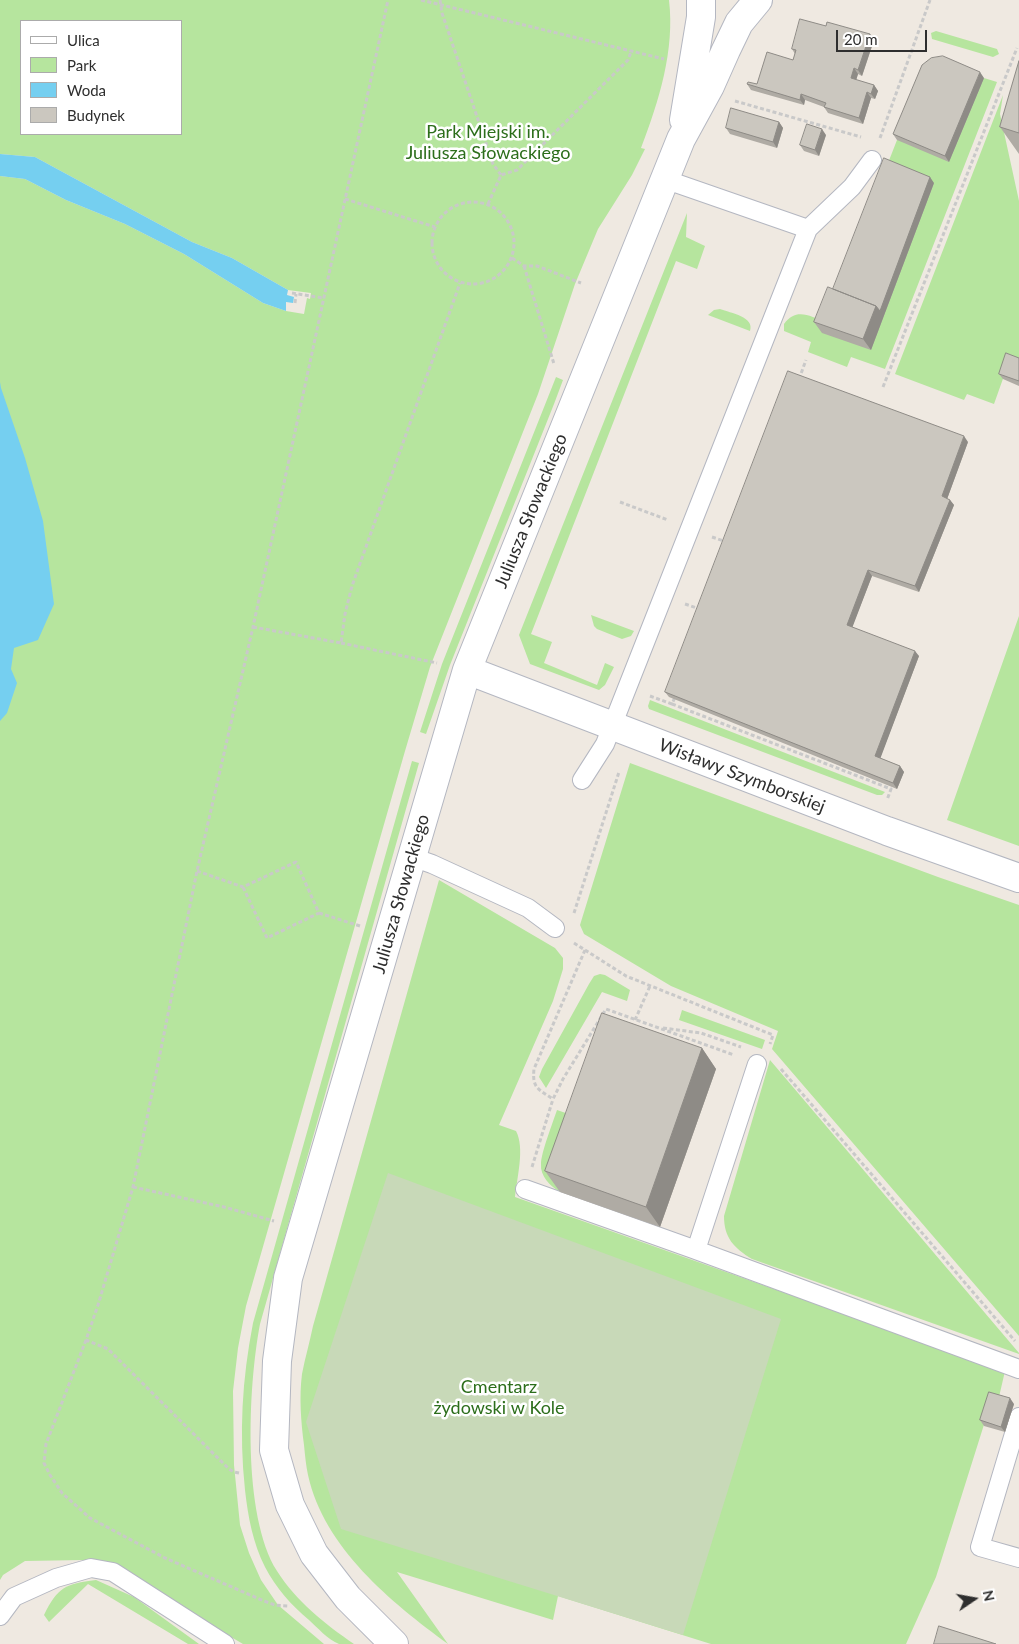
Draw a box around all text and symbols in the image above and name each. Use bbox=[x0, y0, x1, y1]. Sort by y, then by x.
legend bbox=[20, 20, 182, 135]
scale bar bbox=[839, 20, 930, 52]
text: 20 m bbox=[844, 30, 878, 48]
text: Ulica bbox=[67, 31, 100, 49]
text: Park bbox=[67, 56, 96, 74]
text: Woda bbox=[67, 81, 106, 99]
text: Budynek bbox=[67, 106, 125, 124]
park label: Park Miejski im. Juliusza Słowackiego bbox=[406, 121, 570, 163]
street label: Juliusza Słowackiego bbox=[490, 431, 572, 591]
street label: Wisławy Szymborskiej bbox=[656, 734, 828, 818]
street label: Juliusza Słowackiego bbox=[368, 812, 434, 976]
park label: Cmentarz żydowski w Kole bbox=[433, 1376, 565, 1418]
north arrow bbox=[949, 1574, 999, 1624]
text: N bbox=[980, 1589, 999, 1603]

